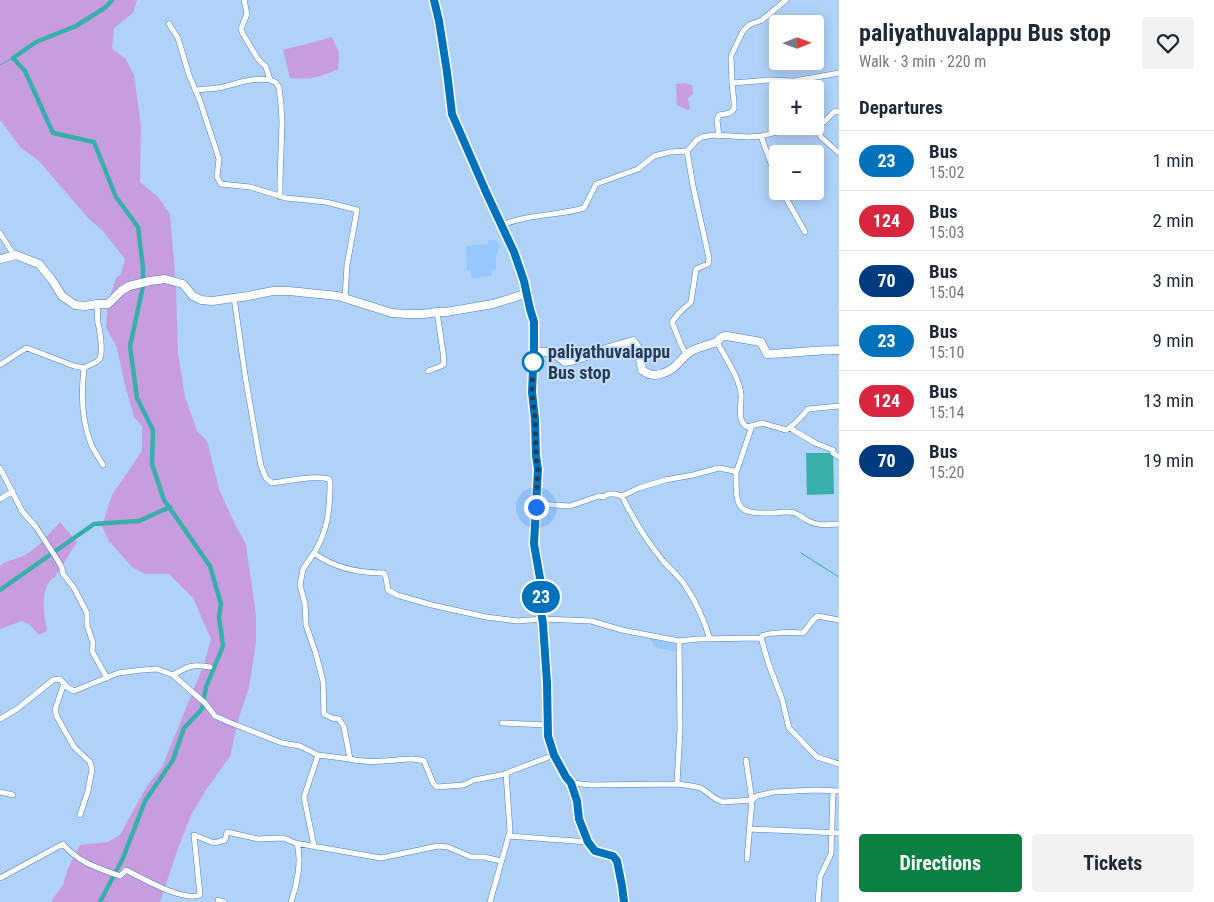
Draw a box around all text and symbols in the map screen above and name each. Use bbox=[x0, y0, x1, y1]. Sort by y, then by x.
north arrow bbox=[769, 15, 824, 70]
map controls bbox=[769, 15, 824, 200]
button: heart bbox=[1142, 17, 1194, 69]
text: paliyathuvalappu Bus stop bbox=[859, 19, 1111, 47]
text: Walk · 3 min · 220 m bbox=[859, 52, 986, 71]
button: + bbox=[769, 80, 824, 135]
text: Departures bbox=[859, 96, 943, 119]
text: Bus bbox=[929, 140, 958, 163]
button: − bbox=[769, 145, 824, 200]
text: 1 min bbox=[1152, 149, 1194, 172]
text: 23 bbox=[877, 150, 896, 171]
text: 15:02 bbox=[929, 163, 964, 182]
text: Bus bbox=[929, 200, 958, 223]
text: 2 min bbox=[1152, 209, 1194, 232]
text: 124 bbox=[873, 210, 900, 231]
text: 15:03 bbox=[929, 223, 964, 242]
text: Bus bbox=[929, 260, 958, 283]
text: 3 min bbox=[1152, 269, 1194, 292]
text: 70 bbox=[877, 270, 896, 291]
text: 15:04 bbox=[929, 283, 964, 302]
text: Bus bbox=[929, 320, 958, 343]
text: 9 min bbox=[1152, 329, 1194, 352]
text: 23 bbox=[877, 330, 896, 351]
place label: paliyathuvalappu Bus stop bbox=[548, 341, 670, 383]
text: 15:10 bbox=[929, 343, 964, 362]
marker: paliyathuvalappu Bus stop bbox=[522, 351, 544, 373]
text: Bus bbox=[929, 380, 958, 403]
text: 13 min bbox=[1143, 389, 1194, 412]
text: 124 bbox=[873, 390, 900, 411]
text: 15:14 bbox=[929, 403, 964, 422]
text: Bus bbox=[929, 440, 958, 463]
text: 19 min bbox=[1143, 449, 1194, 472]
text: 70 bbox=[877, 450, 896, 471]
text: 15:20 bbox=[929, 463, 964, 482]
your location bbox=[524, 495, 549, 520]
line badge: 23 bbox=[518, 581, 564, 613]
text: 23 bbox=[532, 586, 550, 607]
button: Directions bbox=[859, 834, 1022, 892]
button: Tickets bbox=[1032, 834, 1194, 892]

